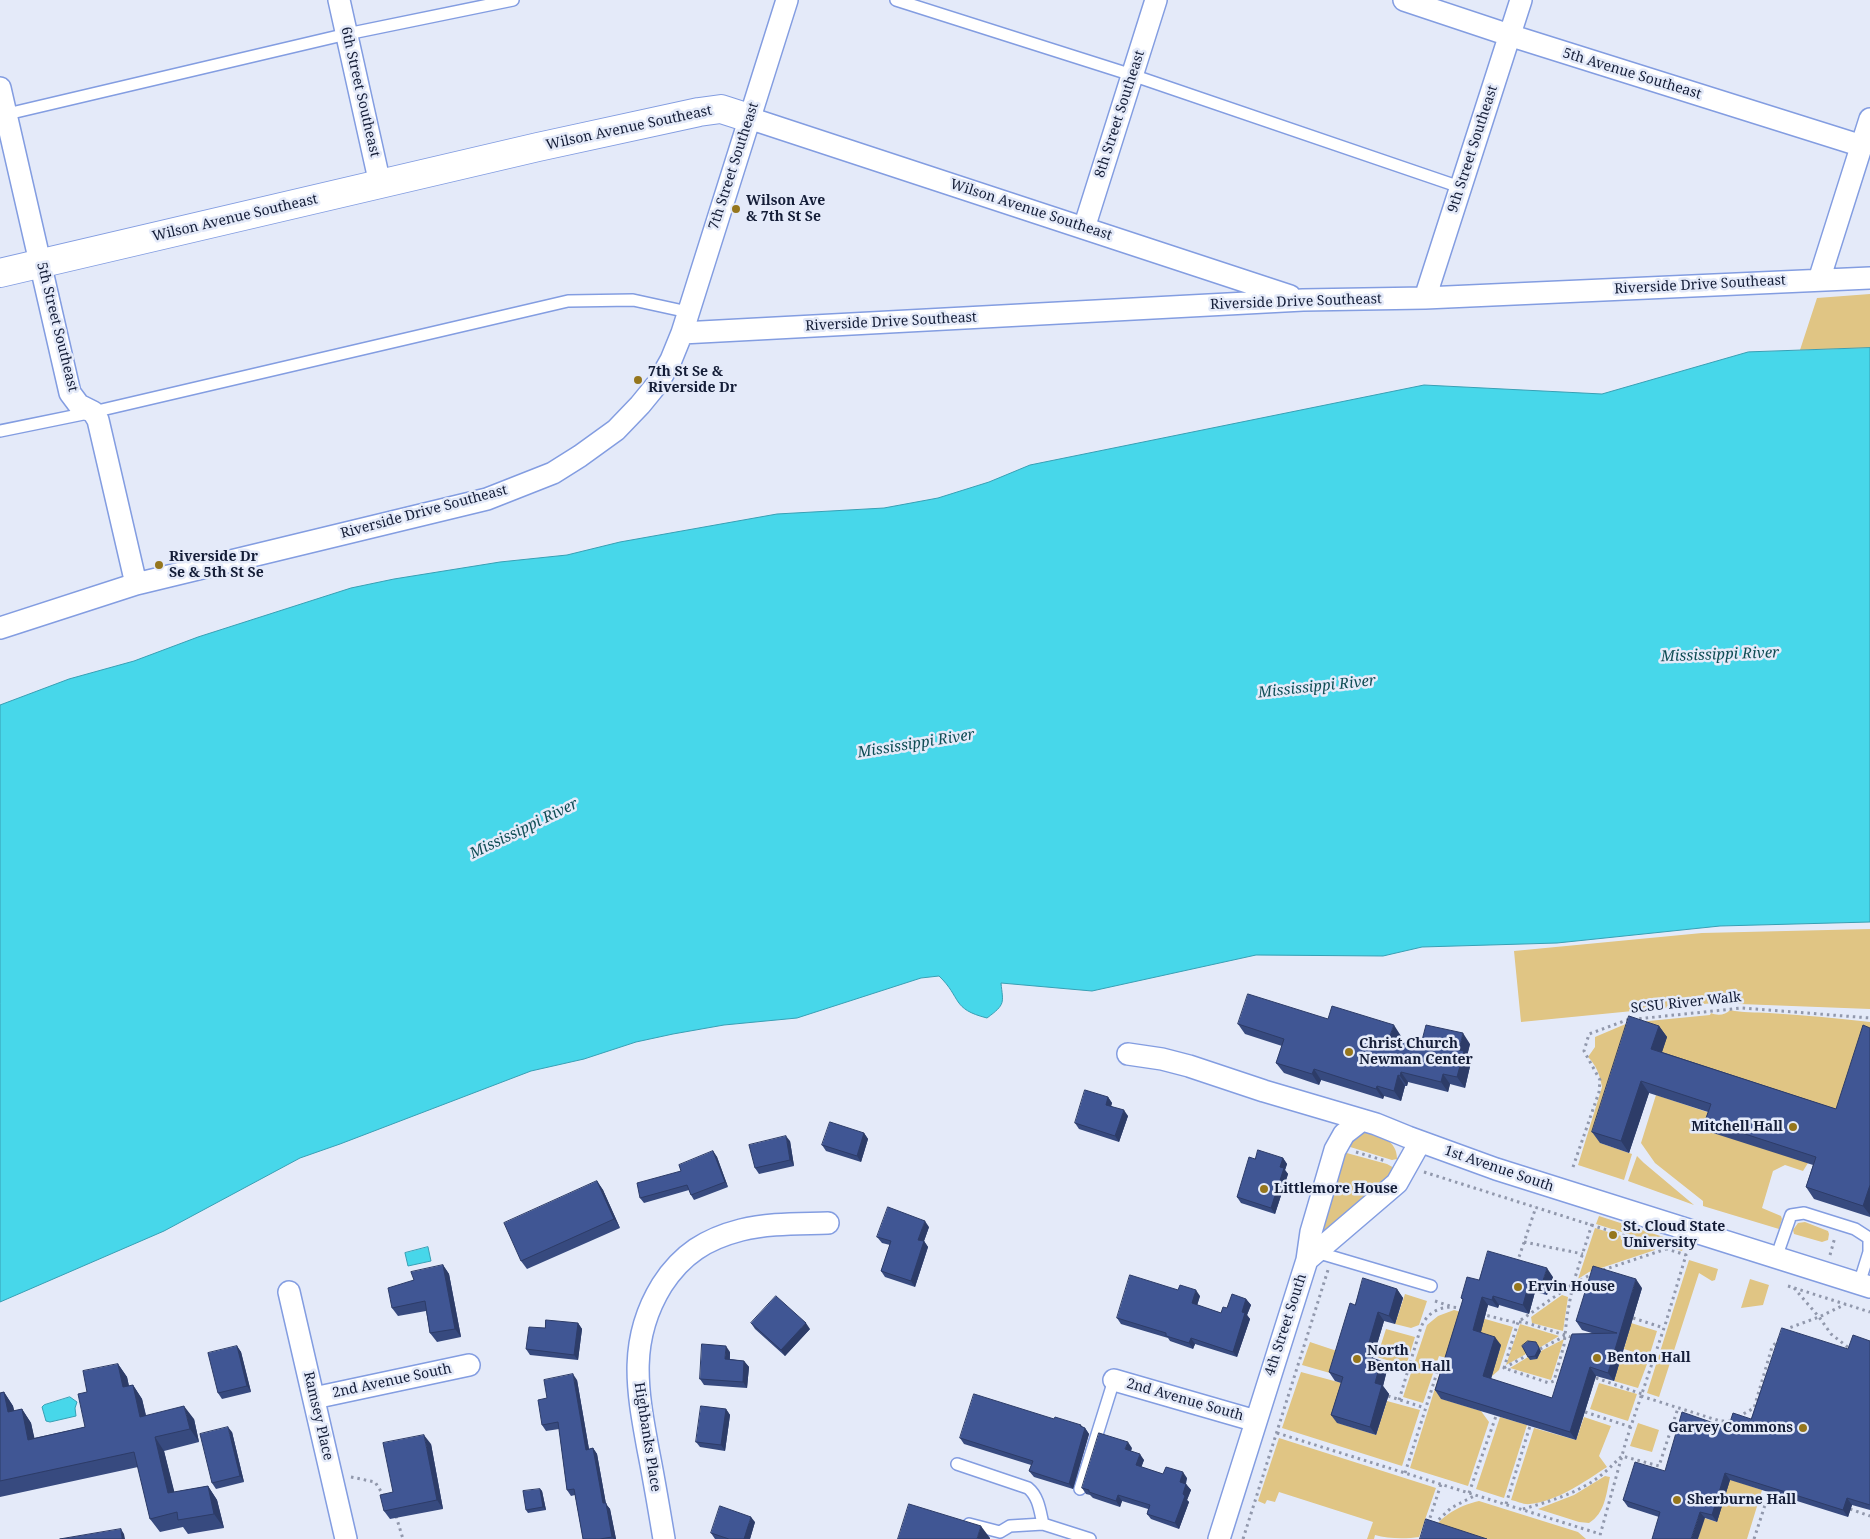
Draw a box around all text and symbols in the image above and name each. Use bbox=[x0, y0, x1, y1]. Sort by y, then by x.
street label: 6th Street Southeast bbox=[337, 25, 383, 159]
street label: 5th Avenue Southeast bbox=[1561, 45, 1703, 103]
street label: 8th Street Southeast bbox=[1091, 48, 1149, 180]
street label: 9th Street Southeast bbox=[1444, 83, 1502, 215]
street label: 7th Street Southeast bbox=[705, 100, 763, 232]
street label: Wilson Avenue Southeast bbox=[544, 102, 714, 154]
street label: Wilson Avenue Southeast bbox=[948, 176, 1114, 244]
street label: Wilson Avenue Southeast bbox=[151, 191, 319, 245]
place label: Wilson Ave & 7th St Se bbox=[746, 193, 825, 226]
marker: Wilson Ave & 7th St Se bbox=[730, 203, 742, 215]
street label: 5th Street Southeast bbox=[33, 260, 81, 394]
street label: Riverside Drive Southeast bbox=[1614, 272, 1786, 298]
street label: Riverside Drive Southeast bbox=[1210, 291, 1382, 313]
street label: Riverside Drive Southeast bbox=[805, 309, 977, 335]
place label: 7th St Se & Riverside Dr bbox=[648, 364, 737, 397]
marker: 7th St Se & Riverside Dr bbox=[632, 374, 644, 386]
street label: Riverside Drive Southeast bbox=[339, 482, 509, 542]
place label: Riverside Dr Se & 5th St Se bbox=[169, 549, 264, 582]
marker: Riverside Dr Se & 5th St Se bbox=[153, 559, 165, 571]
water label: Mississippi River bbox=[1661, 644, 1779, 666]
water label: Mississippi River bbox=[1257, 672, 1377, 702]
water label: Mississippi River bbox=[856, 726, 976, 762]
water label: Mississippi River bbox=[467, 795, 581, 863]
street label: SCSU River Walk bbox=[1630, 989, 1742, 1017]
place label: Christ Church Newman Center bbox=[1359, 1036, 1473, 1068]
marker: Christ Church Newman Center bbox=[1343, 1046, 1355, 1058]
place label: Mitchell Hall bbox=[1691, 1119, 1783, 1135]
marker: Mitchell Hall bbox=[1787, 1121, 1799, 1133]
street label: 1st Avenue South bbox=[1442, 1142, 1556, 1196]
place label: Littlemore House bbox=[1274, 1181, 1398, 1197]
marker: Littlemore House bbox=[1258, 1183, 1270, 1195]
place label: St. Cloud State University bbox=[1623, 1219, 1725, 1252]
marker: St. Cloud State University bbox=[1607, 1229, 1619, 1241]
street label: 4th Street South bbox=[1262, 1272, 1310, 1378]
place label: Ervin House bbox=[1528, 1279, 1615, 1295]
marker: Ervin House bbox=[1512, 1281, 1524, 1293]
place label: North Benton Hall bbox=[1367, 1343, 1451, 1375]
place label: Benton Hall bbox=[1607, 1350, 1691, 1366]
marker: Benton Hall bbox=[1591, 1352, 1603, 1364]
marker: North Benton Hall bbox=[1351, 1353, 1363, 1365]
street label: 2nd Avenue South bbox=[331, 1360, 453, 1402]
street label: Ramsey Place bbox=[300, 1370, 336, 1462]
street label: 2nd Avenue South bbox=[1124, 1375, 1246, 1425]
street label: Highbanks Place bbox=[630, 1381, 664, 1493]
place label: Garvey Commons bbox=[1668, 1420, 1793, 1436]
marker: Garvey Commons bbox=[1797, 1422, 1809, 1434]
place label: Sherburne Hall bbox=[1687, 1492, 1796, 1508]
marker: Sherburne Hall bbox=[1671, 1494, 1683, 1506]

